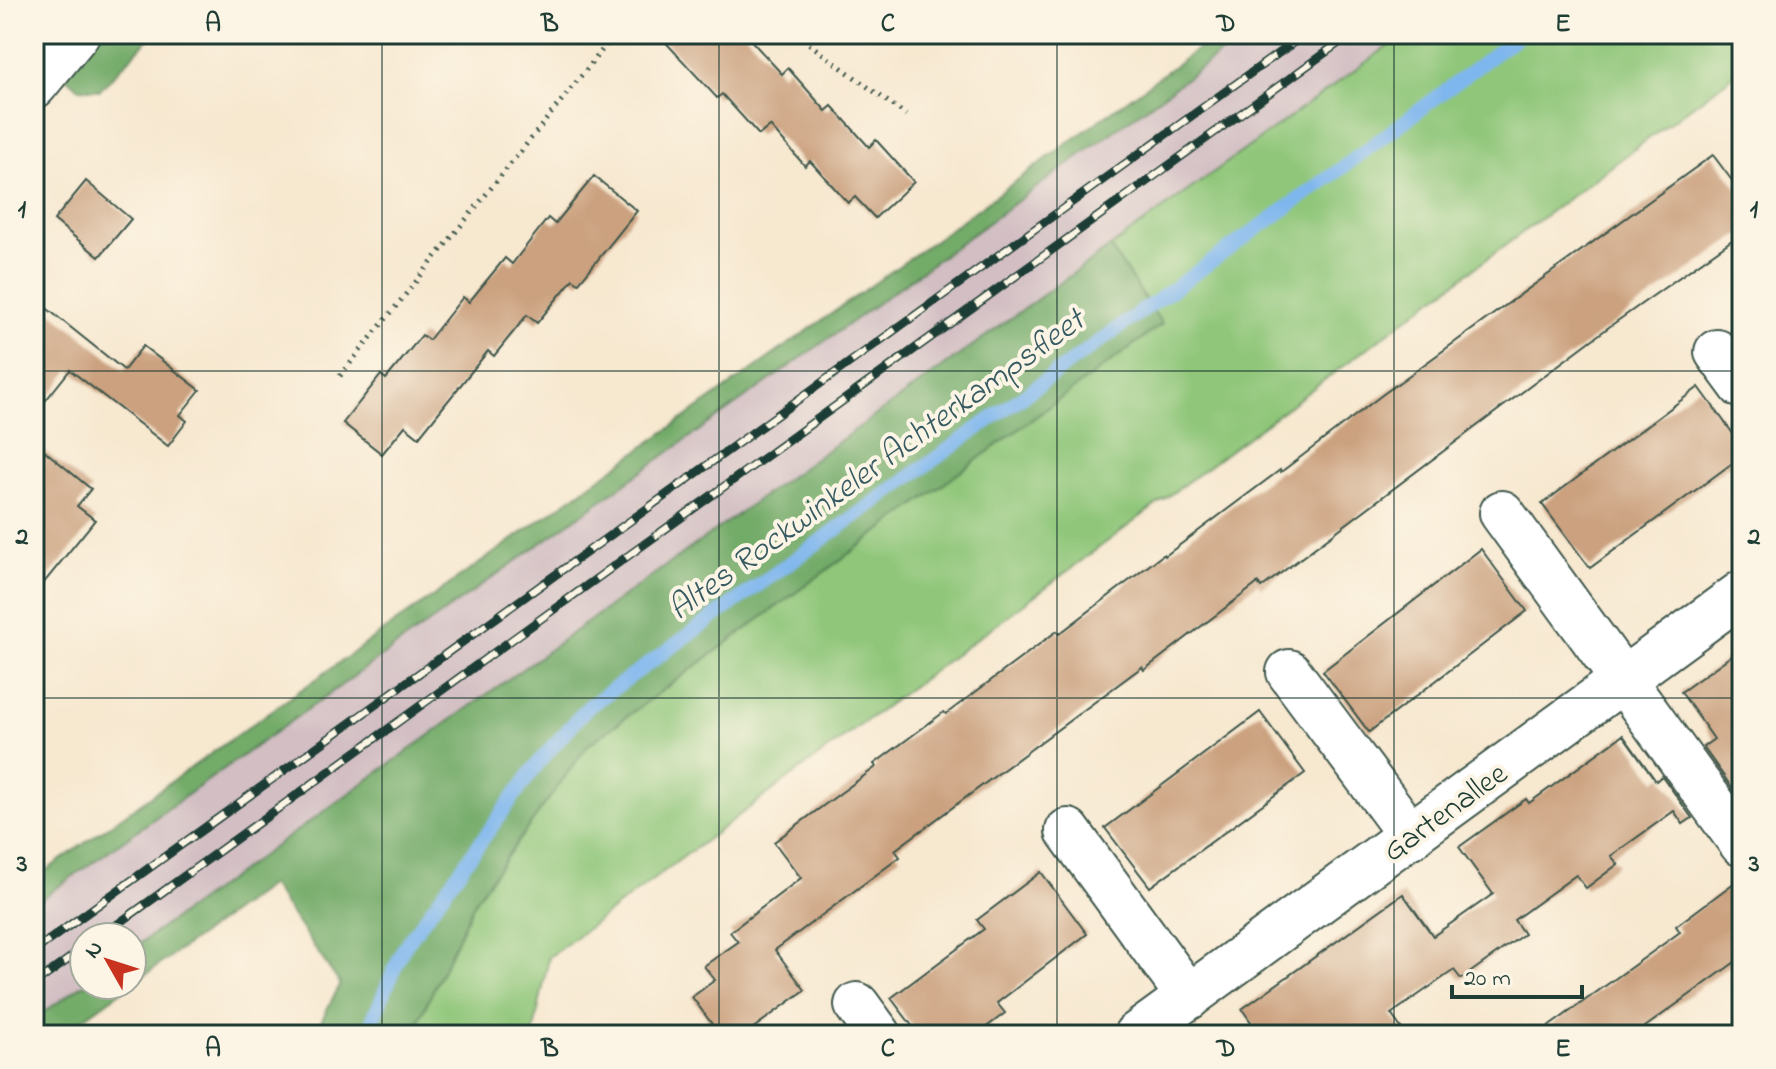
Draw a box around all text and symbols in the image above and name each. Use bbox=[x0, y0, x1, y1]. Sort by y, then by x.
text: A bbox=[205, 6, 221, 44]
text: B bbox=[540, 6, 559, 44]
text: C bbox=[881, 6, 895, 44]
text: D bbox=[1215, 6, 1236, 44]
text: E bbox=[1555, 6, 1571, 44]
text: 1 bbox=[18, 192, 27, 230]
text: 1 bbox=[1750, 192, 1759, 230]
water label: Altes Rockwinkeler Achterkampsfleet bbox=[658, 296, 1099, 635]
text: 2 bbox=[15, 519, 29, 557]
text: 2 bbox=[1747, 519, 1761, 557]
street label: Gartenallee bbox=[1374, 752, 1519, 875]
text: 3 bbox=[16, 846, 28, 884]
text: 3 bbox=[1748, 846, 1760, 884]
north arrow bbox=[68, 921, 148, 1001]
text: N bbox=[78, 934, 112, 966]
scale bar bbox=[1452, 949, 1582, 999]
text: 20 m bbox=[1464, 962, 1511, 997]
text: A bbox=[205, 1031, 221, 1069]
text: B bbox=[540, 1031, 559, 1069]
text: C bbox=[881, 1031, 895, 1069]
text: D bbox=[1215, 1031, 1236, 1069]
text: E bbox=[1555, 1031, 1571, 1069]

